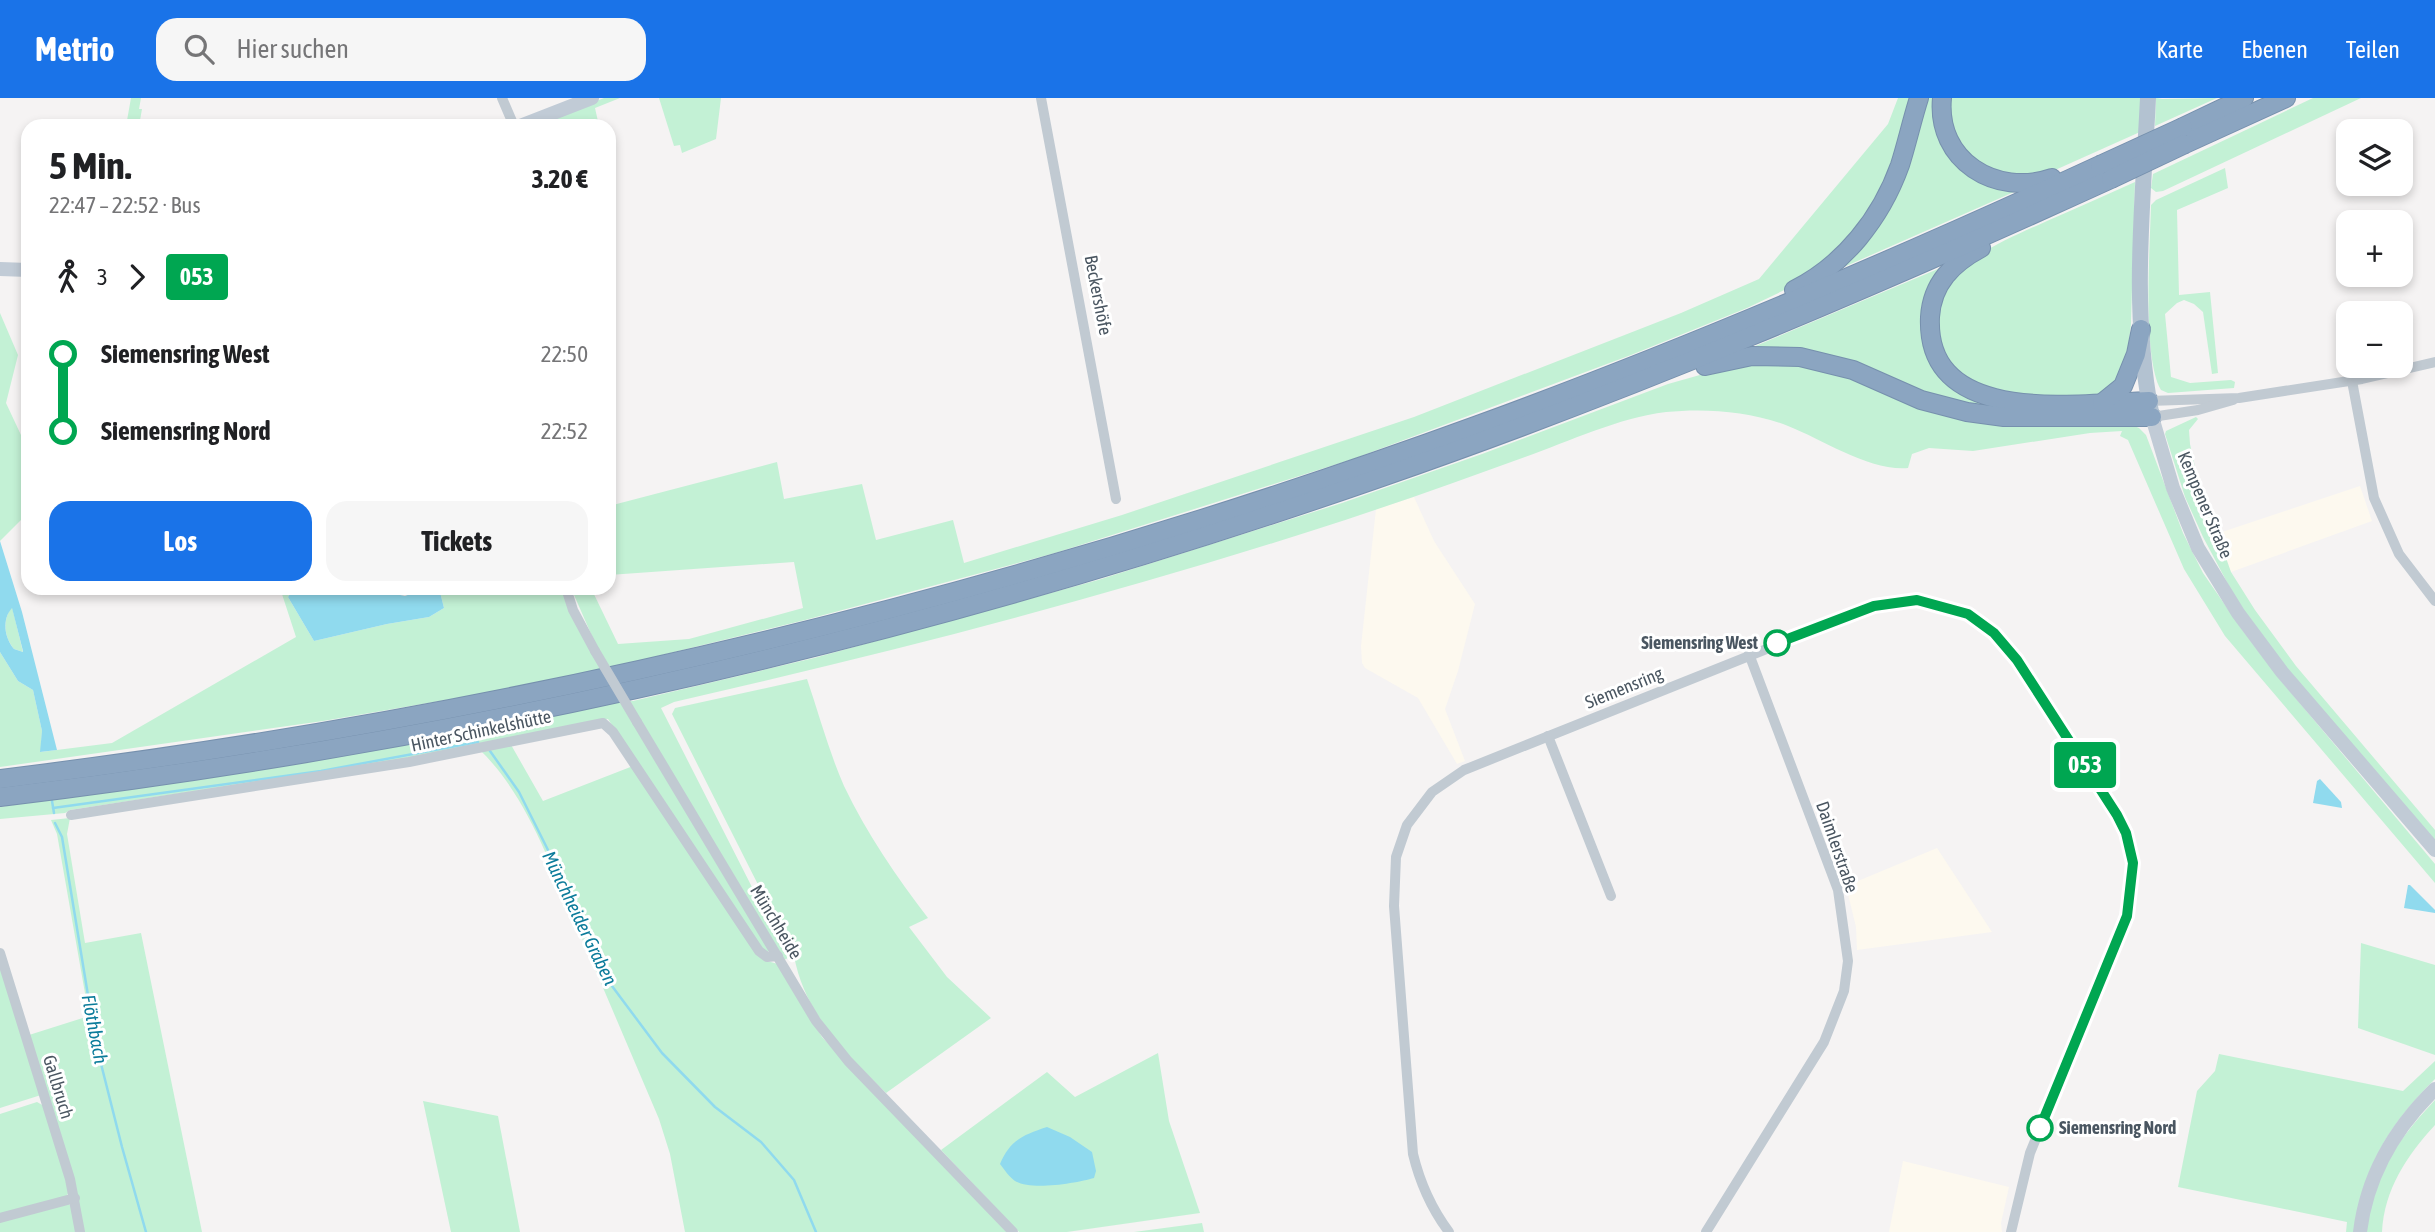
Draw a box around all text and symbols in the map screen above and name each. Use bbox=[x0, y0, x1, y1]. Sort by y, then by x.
search box bbox=[156, 18, 646, 81]
text: Metrio bbox=[35, 30, 114, 68]
icon: search bbox=[180, 30, 218, 68]
text: Hier suchen bbox=[236, 34, 349, 64]
text: Karte bbox=[2156, 36, 2203, 63]
text: Ebenen bbox=[2241, 36, 2308, 63]
text: Teilen bbox=[2346, 36, 2400, 63]
map controls bbox=[2336, 119, 2413, 378]
button: layers bbox=[2336, 119, 2413, 196]
text: 5 Min. bbox=[49, 144, 131, 187]
text: 3.20 € bbox=[531, 164, 588, 194]
text: 22:47 – 22:52 · Bus bbox=[49, 192, 201, 218]
button: + bbox=[2336, 210, 2413, 287]
street label: Beckershöfe bbox=[1080, 253, 1117, 337]
icon: walk bbox=[49, 258, 87, 296]
icon: forward bbox=[118, 258, 156, 296]
text: 053 bbox=[180, 263, 214, 290]
text: 3 bbox=[97, 264, 108, 290]
button: − bbox=[2336, 301, 2413, 378]
text: Siemensring West bbox=[101, 339, 270, 369]
text: 22:50 bbox=[541, 341, 588, 367]
text: Siemensring Nord bbox=[101, 416, 271, 446]
text: 22:52 bbox=[541, 418, 588, 444]
street label: Kempener Straße bbox=[2174, 448, 2237, 561]
button: Los bbox=[49, 501, 312, 581]
button: Tickets bbox=[326, 501, 588, 581]
marker: Siemensring West bbox=[1764, 630, 1790, 656]
place label: Siemensring West bbox=[1641, 632, 1759, 653]
street label: Siemensring bbox=[1582, 662, 1666, 713]
street label: Hinter Schinkelshütte bbox=[409, 705, 553, 756]
line badge: 053 bbox=[2045, 742, 2125, 788]
text: 053 bbox=[2068, 751, 2102, 778]
street label: Daimlerstraße bbox=[1812, 798, 1863, 895]
water label: Münchheider Graben bbox=[538, 847, 622, 989]
street label: Münchheide bbox=[746, 881, 807, 963]
water label: Flöthbach bbox=[78, 992, 112, 1066]
street label: Gallbruch bbox=[39, 1053, 78, 1121]
marker: Siemensring Nord bbox=[2027, 1115, 2053, 1141]
place label: Siemensring Nord bbox=[2059, 1117, 2176, 1138]

